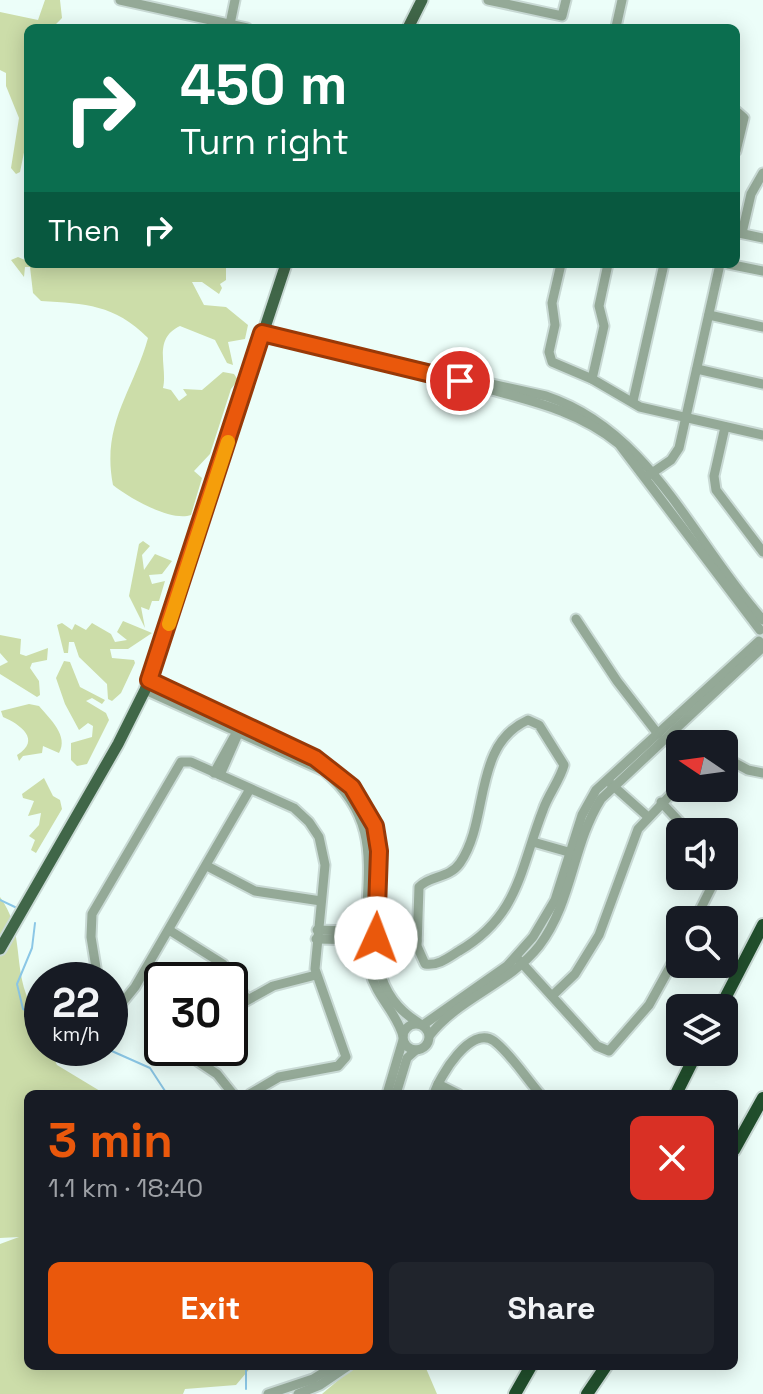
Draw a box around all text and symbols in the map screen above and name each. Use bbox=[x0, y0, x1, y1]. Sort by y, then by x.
text: 450 m bbox=[180, 49, 348, 120]
icon: right bbox=[48, 56, 152, 160]
text: Turn right bbox=[180, 119, 349, 165]
icon: right bbox=[136, 208, 180, 252]
text: Then bbox=[48, 211, 120, 250]
pin bbox=[426, 347, 494, 415]
icon: arrive bbox=[438, 359, 482, 403]
north arrow bbox=[666, 730, 738, 802]
map controls bbox=[666, 730, 738, 1066]
button: sound bbox=[666, 818, 738, 890]
position arrow bbox=[334, 896, 418, 980]
button: search bbox=[666, 906, 738, 978]
speed limit sign: 30 bbox=[144, 962, 248, 1066]
text: 22 bbox=[52, 978, 100, 1029]
button: layers bbox=[666, 994, 738, 1066]
text: km/h bbox=[52, 1021, 100, 1047]
text: 3 min bbox=[48, 1110, 173, 1171]
button: close bbox=[630, 1116, 714, 1200]
text: 1.1 km · 18:40 bbox=[48, 1171, 203, 1205]
button: Exit bbox=[48, 1262, 373, 1354]
button: Share bbox=[389, 1262, 714, 1354]

